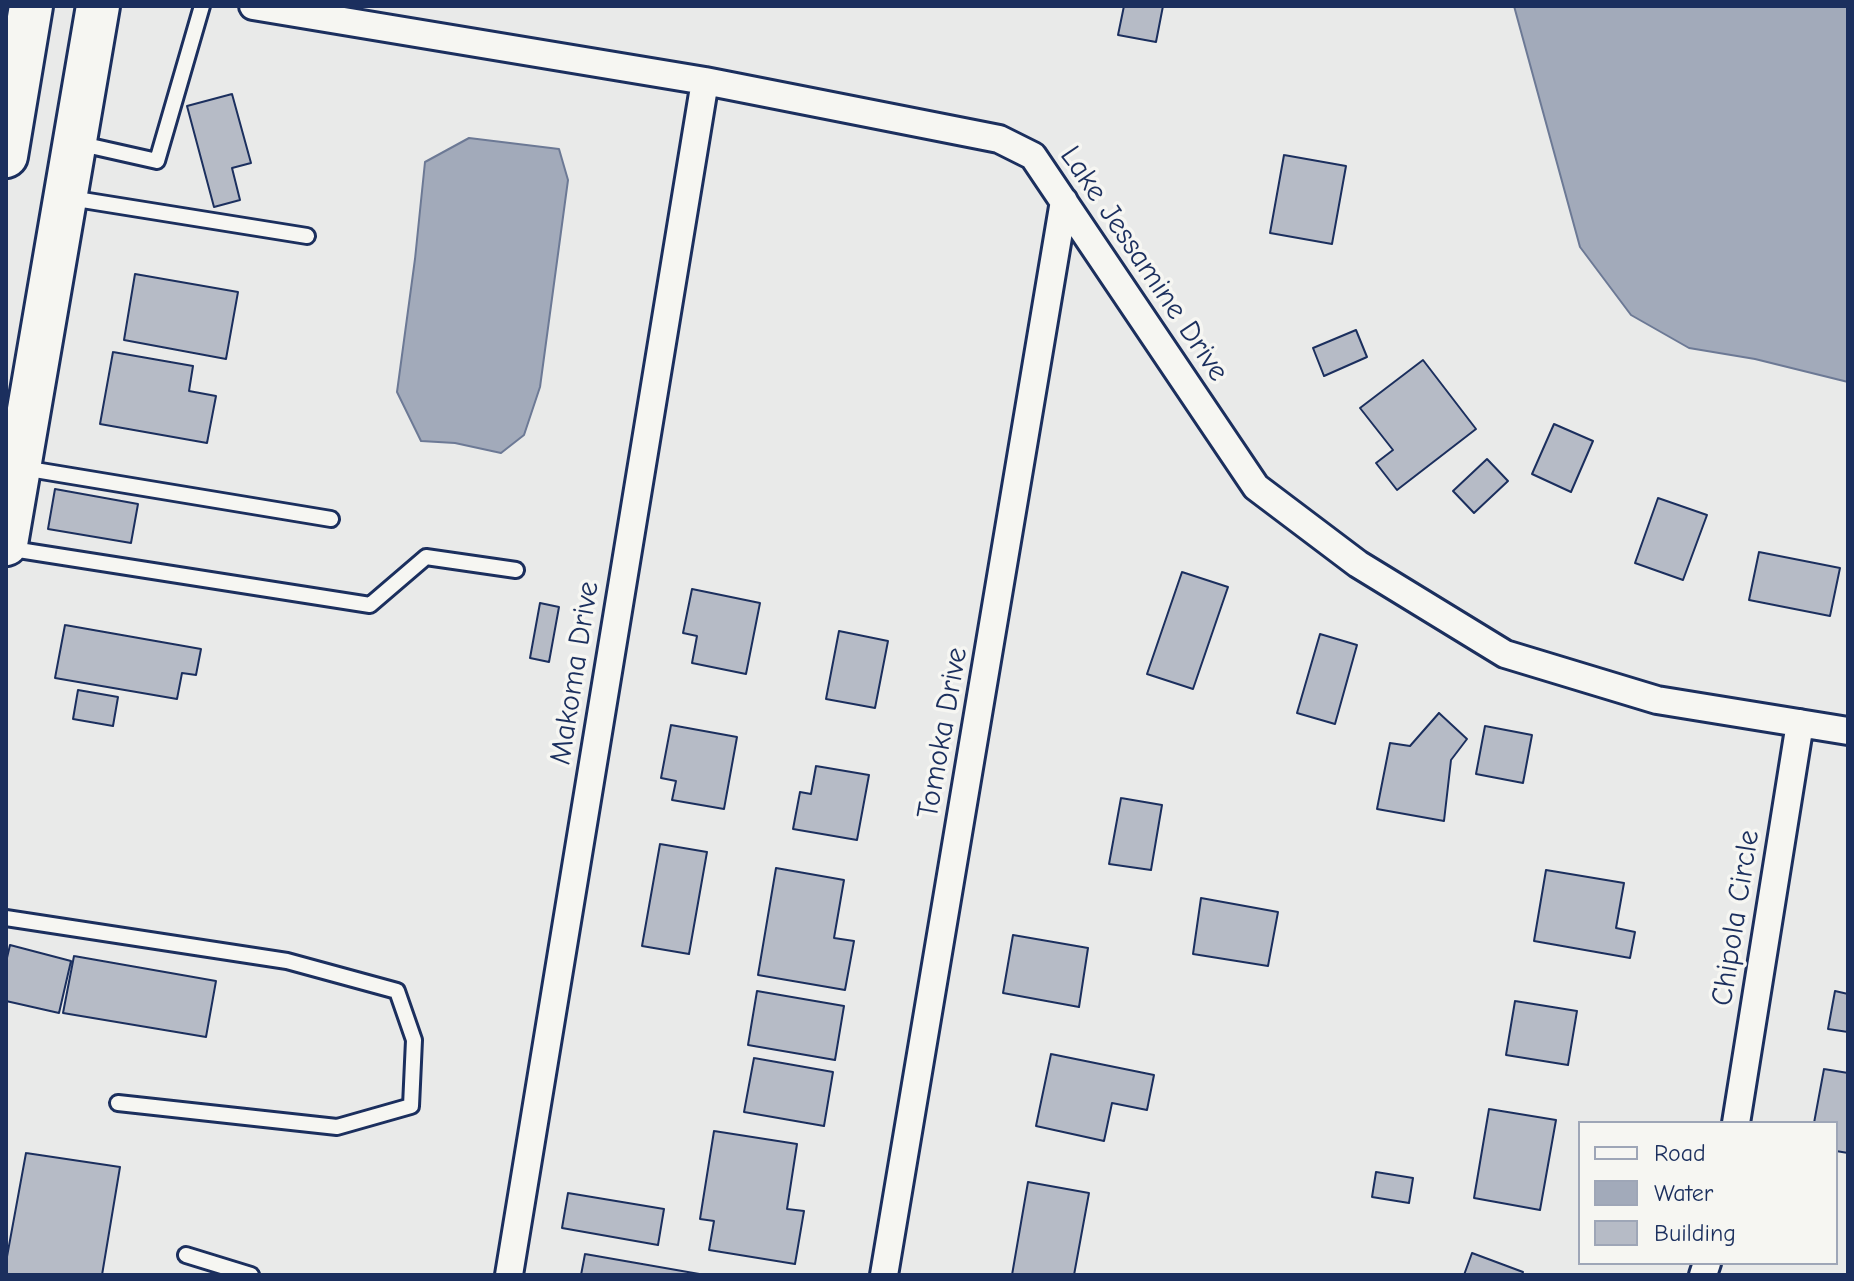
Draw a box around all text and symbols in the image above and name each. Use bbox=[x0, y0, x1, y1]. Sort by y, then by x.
street label: Lake Jessamine Drive bbox=[1052, 140, 1236, 388]
street label: Makoma Drive bbox=[543, 579, 607, 767]
street label: Tomoka Drive bbox=[910, 645, 976, 821]
street label: Chipola Circle bbox=[1704, 828, 1768, 1008]
legend bbox=[1578, 1121, 1838, 1265]
text: Road bbox=[1654, 1139, 1706, 1167]
text: Water bbox=[1654, 1179, 1713, 1207]
text: Building bbox=[1654, 1219, 1736, 1247]

